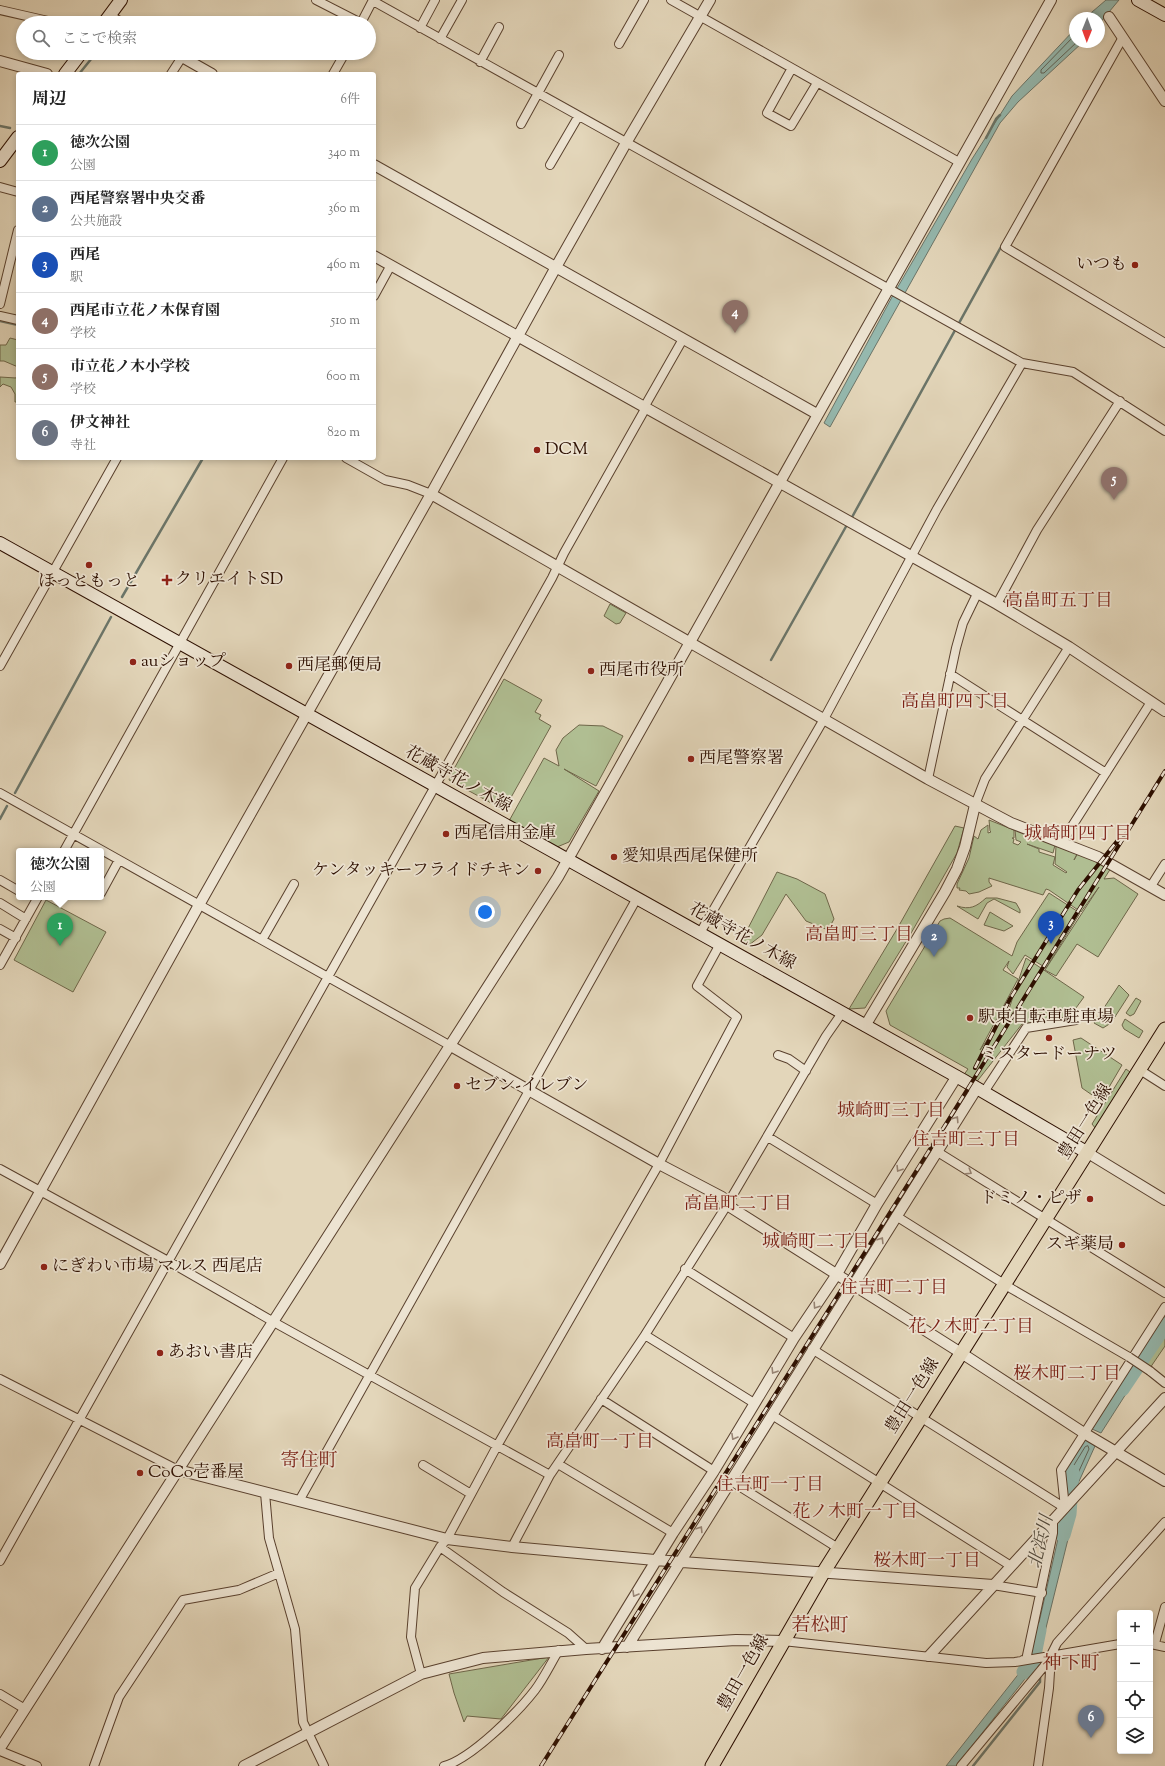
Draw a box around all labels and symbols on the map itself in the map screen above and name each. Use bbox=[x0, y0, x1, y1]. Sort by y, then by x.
north arrow bbox=[1069, 12, 1105, 48]
place label: いつも bbox=[1076, 253, 1127, 277]
marker: いつも bbox=[1130, 260, 1140, 270]
pin: 4 bbox=[722, 300, 748, 333]
place label: DCM bbox=[545, 438, 588, 462]
marker: DCM bbox=[532, 445, 542, 455]
pin: 5 bbox=[1101, 467, 1127, 500]
marker: ほっともっと bbox=[84, 560, 94, 570]
place label: クリエイトSD bbox=[175, 568, 283, 592]
place label: ほっともっと bbox=[38, 570, 140, 594]
marker: クリエイトSD bbox=[162, 575, 172, 585]
district label: 高畠町五丁目 bbox=[1005, 589, 1113, 615]
place label: auショップ bbox=[141, 650, 226, 674]
place label: 西尾郵便局 bbox=[297, 654, 382, 678]
marker: auショップ bbox=[128, 657, 138, 667]
place label: 西尾市役所 bbox=[599, 659, 684, 683]
marker: 西尾郵便局 bbox=[284, 661, 294, 671]
marker: 西尾市役所 bbox=[586, 666, 596, 676]
district label: 高畠町四丁目 bbox=[901, 690, 1009, 716]
street label: 花蔵寺花ノ木線 bbox=[400, 741, 516, 819]
place label: 西尾警察署 bbox=[699, 747, 784, 771]
marker: 西尾警察署 bbox=[686, 754, 696, 764]
place label: 西尾信用金庫 bbox=[454, 822, 556, 846]
district label: 城崎町四丁目 bbox=[1024, 822, 1132, 848]
marker: 西尾信用金庫 bbox=[441, 829, 451, 839]
place label: 愛知県西尾保健所 bbox=[622, 845, 758, 869]
marker: 愛知県西尾保健所 bbox=[609, 852, 619, 862]
place label: ケンタッキーフライドチキン bbox=[312, 859, 530, 883]
marker: ケンタッキーフライドチキン bbox=[533, 866, 543, 876]
street label: 花蔵寺花ノ木線 bbox=[684, 898, 800, 976]
your location bbox=[475, 902, 495, 922]
pin: 3 bbox=[1038, 911, 1064, 944]
pin: 1 bbox=[47, 913, 73, 946]
district label: 高畠町三丁目 bbox=[805, 923, 913, 949]
pin: 2 bbox=[921, 924, 947, 957]
place label: 駅東自転車駐車場 bbox=[978, 1006, 1114, 1030]
marker: 駅東自転車駐車場 bbox=[965, 1013, 975, 1023]
marker: ミスタードーナツ bbox=[1044, 1033, 1054, 1043]
place label: ミスタードーナツ bbox=[981, 1043, 1117, 1067]
place label: セブン-イレブン bbox=[465, 1074, 588, 1098]
street label: 豊田一色線 bbox=[1053, 1080, 1119, 1164]
marker: セブン-イレブン bbox=[452, 1081, 462, 1091]
district label: 城崎町三丁目 bbox=[837, 1099, 945, 1125]
one-way arrow bbox=[951, 1116, 959, 1123]
district label: 住吉町三丁目 bbox=[912, 1128, 1020, 1154]
one-way arrow bbox=[896, 1165, 903, 1172]
one-way arrow bbox=[965, 1167, 972, 1174]
place label: ドミノ・ピザ bbox=[980, 1187, 1082, 1211]
district label: 高畠町二丁目 bbox=[684, 1192, 792, 1218]
marker: ドミノ・ピザ bbox=[1085, 1194, 1095, 1204]
district label: 城崎町二丁目 bbox=[762, 1230, 870, 1256]
place label: スギ薬局 bbox=[1046, 1233, 1114, 1257]
one-way arrow bbox=[877, 1237, 884, 1244]
marker: スギ薬局 bbox=[1117, 1240, 1127, 1250]
place label: にぎわい市場 マルス 西尾店 bbox=[52, 1255, 263, 1279]
marker: にぎわい市場 マルス 西尾店 bbox=[39, 1262, 49, 1272]
district label: 住吉町二丁目 bbox=[840, 1276, 948, 1302]
one-way arrow bbox=[813, 1302, 821, 1309]
district label: 花ノ木町二丁目 bbox=[908, 1315, 1034, 1341]
place label: あおい書店 bbox=[168, 1341, 253, 1365]
marker: あおい書店 bbox=[155, 1348, 165, 1358]
street label: 豊田一色線 bbox=[880, 1354, 946, 1438]
district label: 桜木町二丁目 bbox=[1013, 1362, 1121, 1388]
one-way arrow bbox=[771, 1367, 778, 1374]
district label: 高畠町一丁目 bbox=[546, 1430, 654, 1456]
one-way arrow bbox=[732, 1433, 739, 1440]
district label: 寄住町 bbox=[280, 1448, 338, 1475]
place label: CoCo壱番屋 bbox=[148, 1461, 244, 1485]
marker: CoCo壱番屋 bbox=[135, 1468, 145, 1478]
district label: 住吉町一丁目 bbox=[716, 1473, 824, 1499]
district label: 花ノ木町一丁目 bbox=[792, 1500, 918, 1526]
water label: 北浜川 bbox=[1023, 1511, 1062, 1571]
one-way arrow bbox=[695, 1526, 703, 1533]
district label: 桜木町一丁目 bbox=[873, 1549, 981, 1575]
one-way arrow bbox=[633, 1590, 640, 1597]
district label: 若松町 bbox=[791, 1613, 849, 1640]
street label: 豊田一色線 bbox=[712, 1630, 776, 1716]
district label: 神下町 bbox=[1042, 1651, 1100, 1678]
pin: 6 bbox=[1078, 1705, 1104, 1738]

